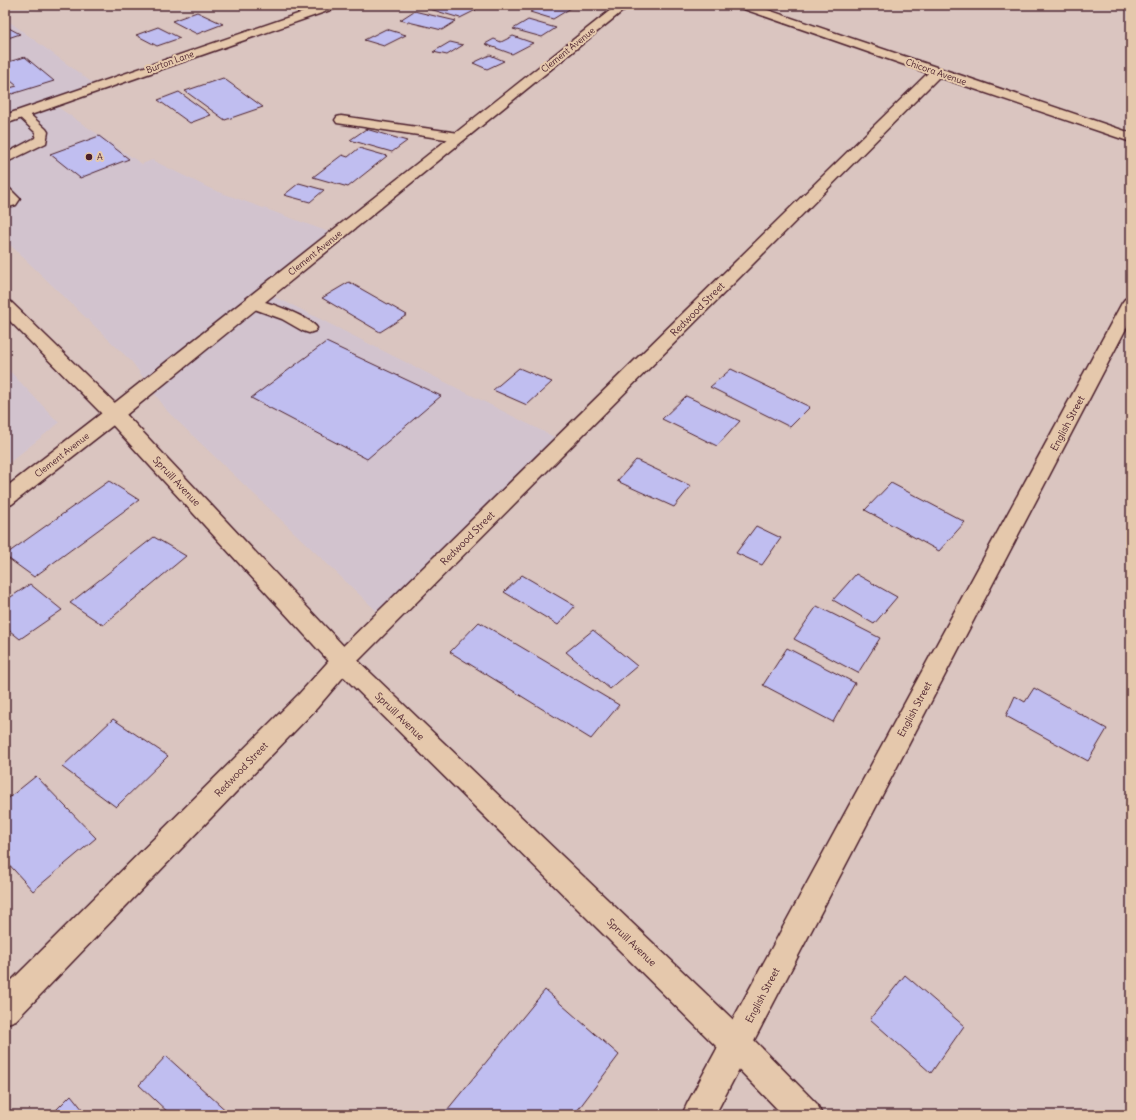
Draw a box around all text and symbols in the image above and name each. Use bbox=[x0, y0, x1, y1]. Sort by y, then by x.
street label: Clement Avenue bbox=[539, 24, 597, 75]
street label: Burton Lane bbox=[144, 48, 195, 75]
street label: Chicora Avenue bbox=[904, 56, 968, 87]
place label: A bbox=[97, 151, 103, 162]
marker: A bbox=[84, 152, 94, 162]
street label: Clement Avenue bbox=[286, 227, 344, 278]
street label: Redwood Street bbox=[667, 279, 728, 339]
street label: English Street bbox=[1047, 393, 1088, 453]
street label: Clement Avenue bbox=[32, 430, 91, 479]
street label: Spruill Avenue bbox=[150, 454, 203, 509]
street label: Redwood Street bbox=[437, 508, 498, 568]
street label: English Street bbox=[894, 679, 935, 739]
street label: Spruill Avenue bbox=[372, 690, 427, 743]
street label: Redwood Street bbox=[212, 739, 271, 800]
street label: Spruill Avenue bbox=[604, 916, 659, 969]
street label: English Street bbox=[742, 965, 783, 1025]

